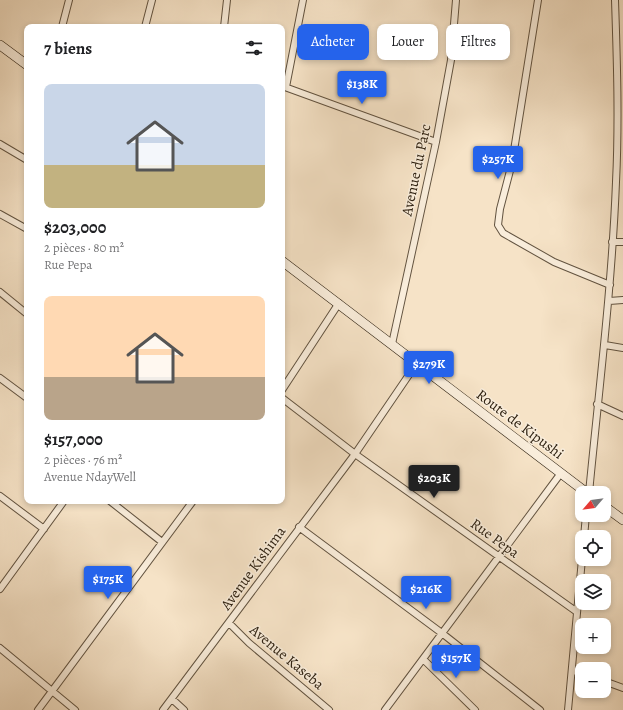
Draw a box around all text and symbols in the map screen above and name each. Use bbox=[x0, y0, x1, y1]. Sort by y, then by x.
chip: Acheter bbox=[297, 24, 369, 60]
chip: Louer bbox=[377, 24, 438, 60]
chip: Filtres bbox=[446, 24, 510, 60]
text: 7 biens bbox=[44, 37, 92, 60]
icon: filters bbox=[243, 37, 265, 59]
pin: $138K bbox=[334, 71, 390, 105]
text: $138K bbox=[346, 75, 378, 92]
icon: home bbox=[119, 110, 191, 182]
street label: Avenue du Parc bbox=[396, 122, 436, 219]
pin: $257K bbox=[470, 146, 526, 180]
text: $257K bbox=[482, 150, 514, 167]
text: $203,000 bbox=[44, 216, 106, 239]
text: 2 pièces · 80 m² bbox=[44, 239, 124, 256]
text: Rue Pepa bbox=[44, 256, 92, 273]
icon: home bbox=[119, 322, 191, 394]
pin: $279K bbox=[401, 351, 457, 385]
text: $279K bbox=[413, 355, 445, 372]
street label: Route de Kipushi bbox=[472, 385, 568, 463]
text: $157,000 bbox=[44, 428, 103, 451]
text: 2 pièces · 76 m² bbox=[44, 451, 122, 468]
pin: $203K bbox=[406, 465, 462, 499]
text: Avenue NdayWell bbox=[44, 468, 136, 485]
text: $203K bbox=[417, 469, 451, 486]
north arrow bbox=[575, 486, 611, 522]
map controls bbox=[575, 486, 611, 698]
street label: Rue Pepa bbox=[467, 514, 523, 562]
street label: Avenue Kishima bbox=[215, 522, 290, 615]
button: locate bbox=[575, 530, 611, 566]
pin: $175K bbox=[80, 566, 136, 600]
text: $175K bbox=[93, 570, 123, 587]
button: layers bbox=[575, 574, 611, 610]
pin: $216K bbox=[398, 576, 454, 610]
text: $216K bbox=[410, 580, 442, 597]
button: + bbox=[575, 618, 611, 654]
street label: Avenue Kaseba bbox=[245, 619, 328, 694]
pin: $157K bbox=[428, 645, 484, 679]
text: $157K bbox=[441, 649, 471, 666]
button: − bbox=[575, 662, 611, 698]

